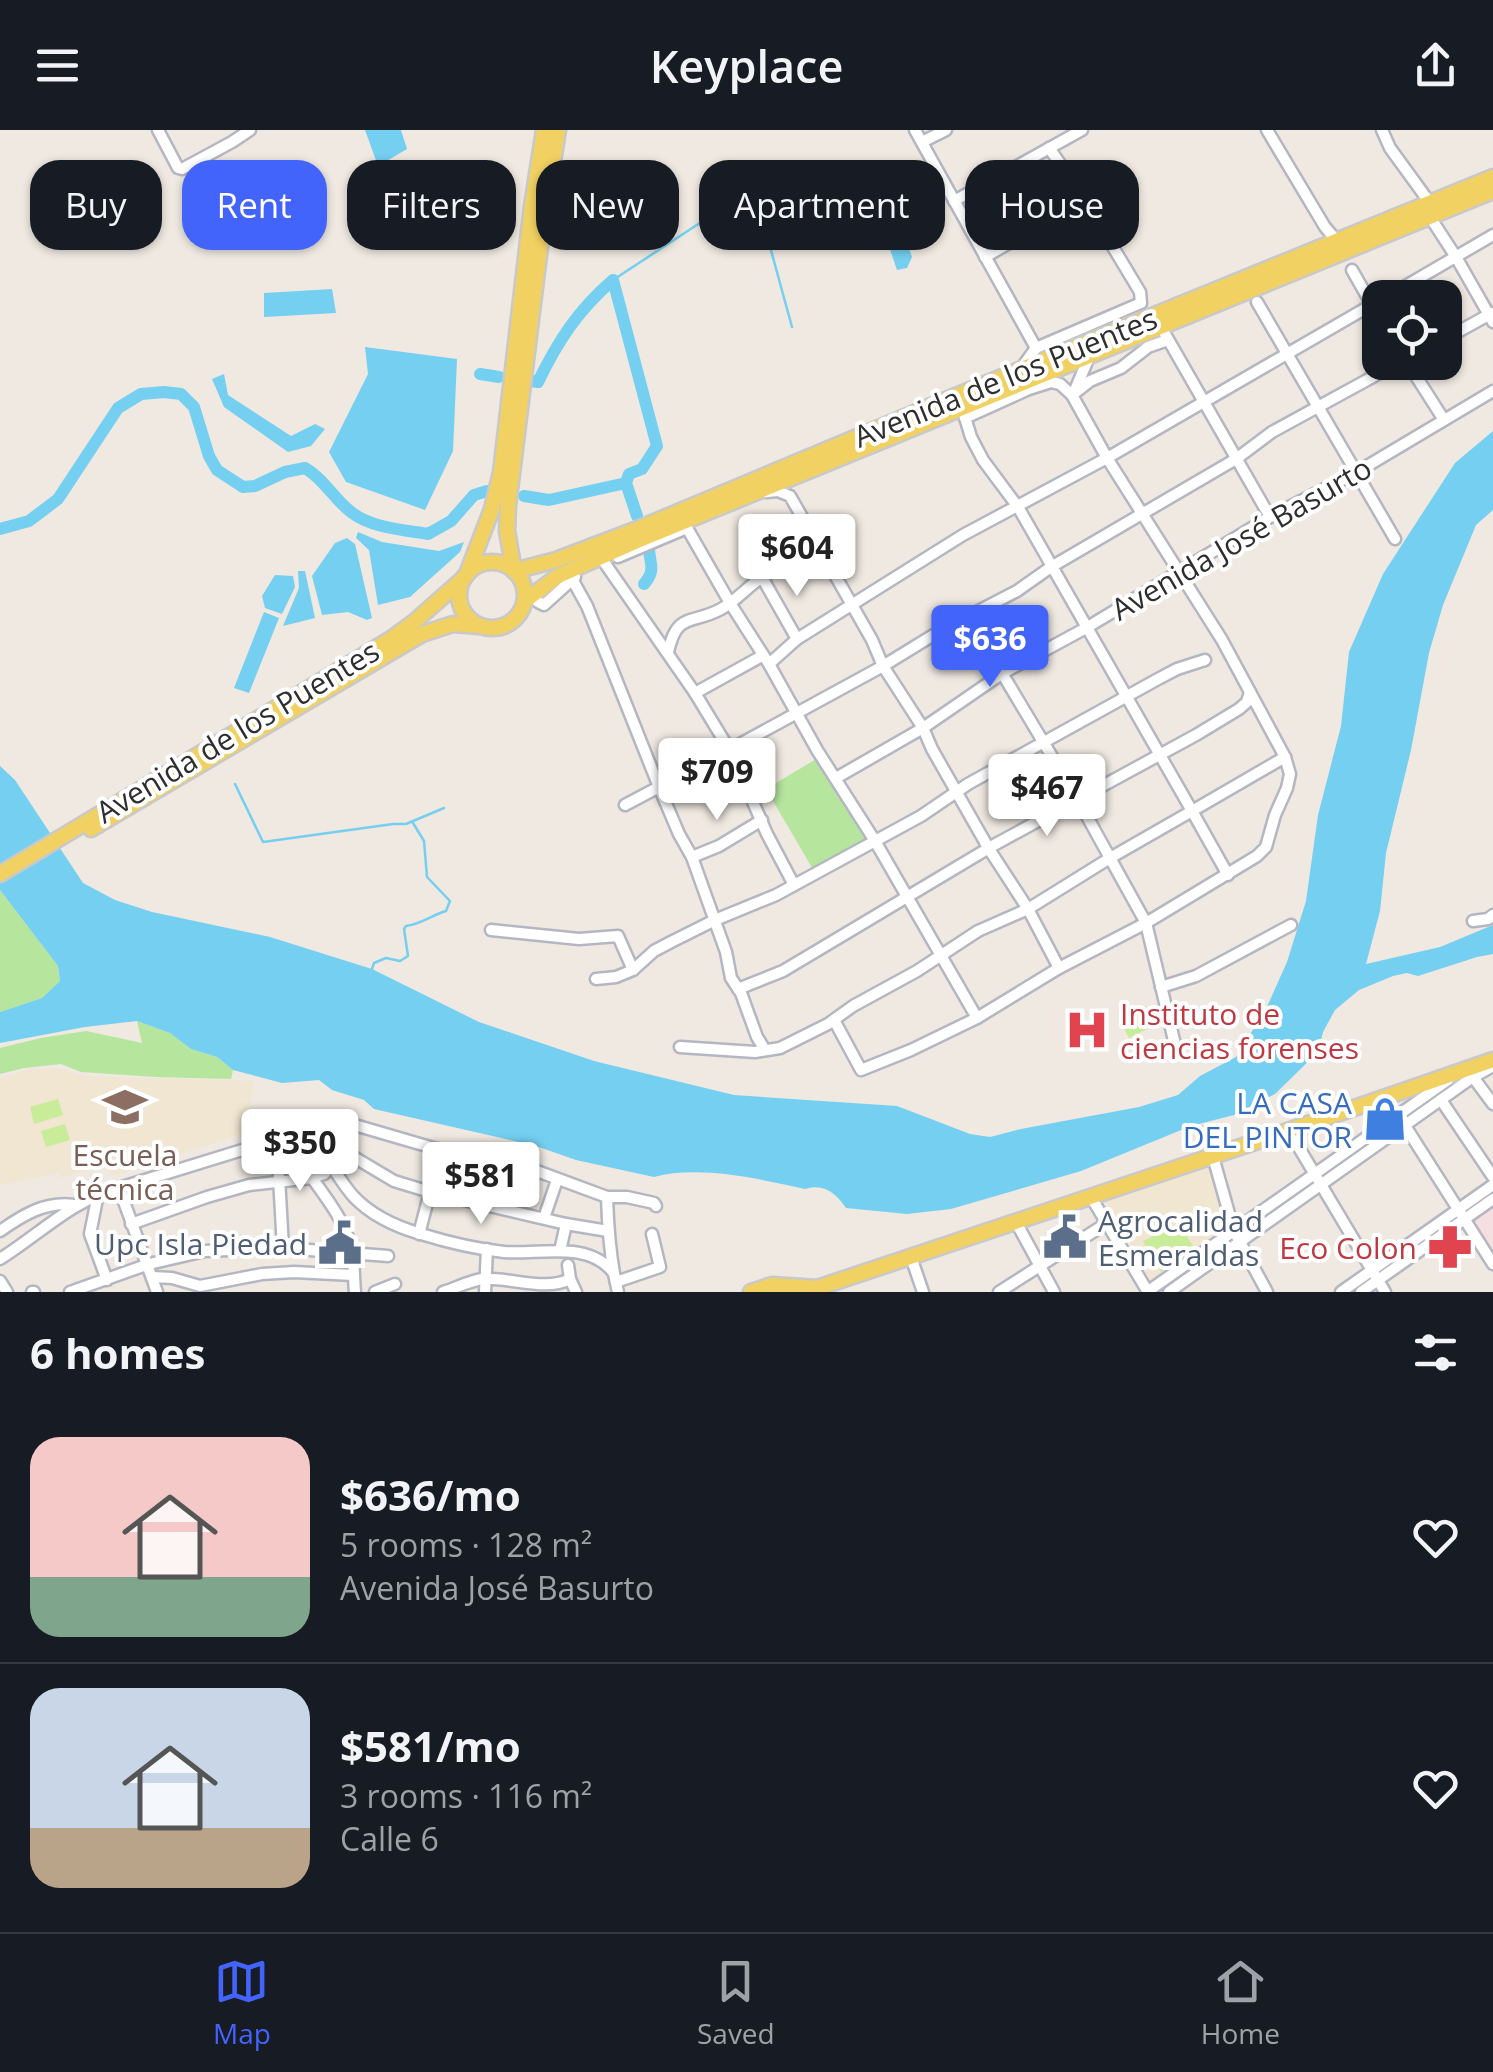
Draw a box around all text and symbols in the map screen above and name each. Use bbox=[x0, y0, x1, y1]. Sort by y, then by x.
text: Keyplace bbox=[650, 35, 843, 96]
icon: menu bbox=[30, 38, 85, 93]
icon: share bbox=[1408, 38, 1463, 93]
chip: Buy bbox=[30, 160, 162, 250]
chip: Rent bbox=[182, 160, 327, 250]
chip: Filters bbox=[347, 160, 516, 250]
chip: New bbox=[536, 160, 679, 250]
chip: Apartment bbox=[699, 160, 945, 250]
chip: House bbox=[965, 160, 1139, 250]
map controls bbox=[1362, 280, 1462, 380]
button: locate bbox=[1362, 280, 1462, 380]
street label: Avenida de los Puentes bbox=[847, 297, 1163, 457]
street label: Avenida José Basurto bbox=[1103, 447, 1379, 629]
pin: $604 bbox=[738, 514, 856, 599]
text: $604 bbox=[760, 525, 834, 568]
pin: $636 bbox=[931, 605, 1049, 690]
text: $636 bbox=[953, 616, 1027, 659]
street label: Avenida de los Puentes bbox=[88, 630, 386, 832]
pin: $709 bbox=[658, 738, 776, 823]
text: $709 bbox=[680, 749, 754, 792]
pin: $467 bbox=[988, 754, 1106, 839]
text: $467 bbox=[1010, 765, 1084, 808]
place label: Instituto de ciencias forenses bbox=[1120, 993, 1359, 1068]
hospital icon: Instituto de ciencias forenses bbox=[1063, 1006, 1111, 1054]
place label: LA CASA DEL PINTOR bbox=[1183, 1082, 1352, 1157]
school or university icon: Escuela técnica bbox=[101, 1083, 149, 1131]
shop icon: LA CASA DEL PINTOR bbox=[1361, 1095, 1409, 1143]
pin: $350 bbox=[241, 1109, 359, 1194]
text: $350 bbox=[263, 1120, 337, 1163]
place label: Escuela técnica bbox=[73, 1134, 177, 1209]
pin: $581 bbox=[422, 1142, 540, 1227]
text: $581 bbox=[444, 1153, 518, 1196]
place label: Agrocalidad Esmeraldas bbox=[1098, 1200, 1263, 1275]
public building icon: Agrocalidad Esmeraldas bbox=[1041, 1213, 1089, 1261]
public building icon: Upc Isla Piedad bbox=[316, 1219, 364, 1267]
place label: Upc Isla Piedad bbox=[94, 1223, 307, 1264]
pharmacy icon: Eco Colon bbox=[1426, 1223, 1474, 1271]
place label: Eco Colon bbox=[1279, 1227, 1417, 1268]
text: 6 homes bbox=[30, 1324, 205, 1381]
icon: filters bbox=[1408, 1325, 1463, 1380]
text: $636/mo bbox=[340, 1466, 521, 1523]
icon: home bbox=[110, 1477, 230, 1597]
icon: heart bbox=[1408, 1510, 1463, 1565]
text: 5 rooms · 128 m² bbox=[340, 1523, 592, 1566]
text: Avenida José Basurto bbox=[340, 1566, 654, 1609]
text: $581/mo bbox=[340, 1717, 521, 1774]
icon: home bbox=[110, 1728, 230, 1848]
icon: heart bbox=[1408, 1761, 1463, 1816]
text: 3 rooms · 116 m² bbox=[340, 1774, 592, 1817]
text: Calle 6 bbox=[340, 1817, 439, 1860]
tab: Map bbox=[213, 1954, 271, 2052]
tab: Saved bbox=[697, 1954, 775, 2052]
tab: Home bbox=[1201, 1954, 1280, 2052]

